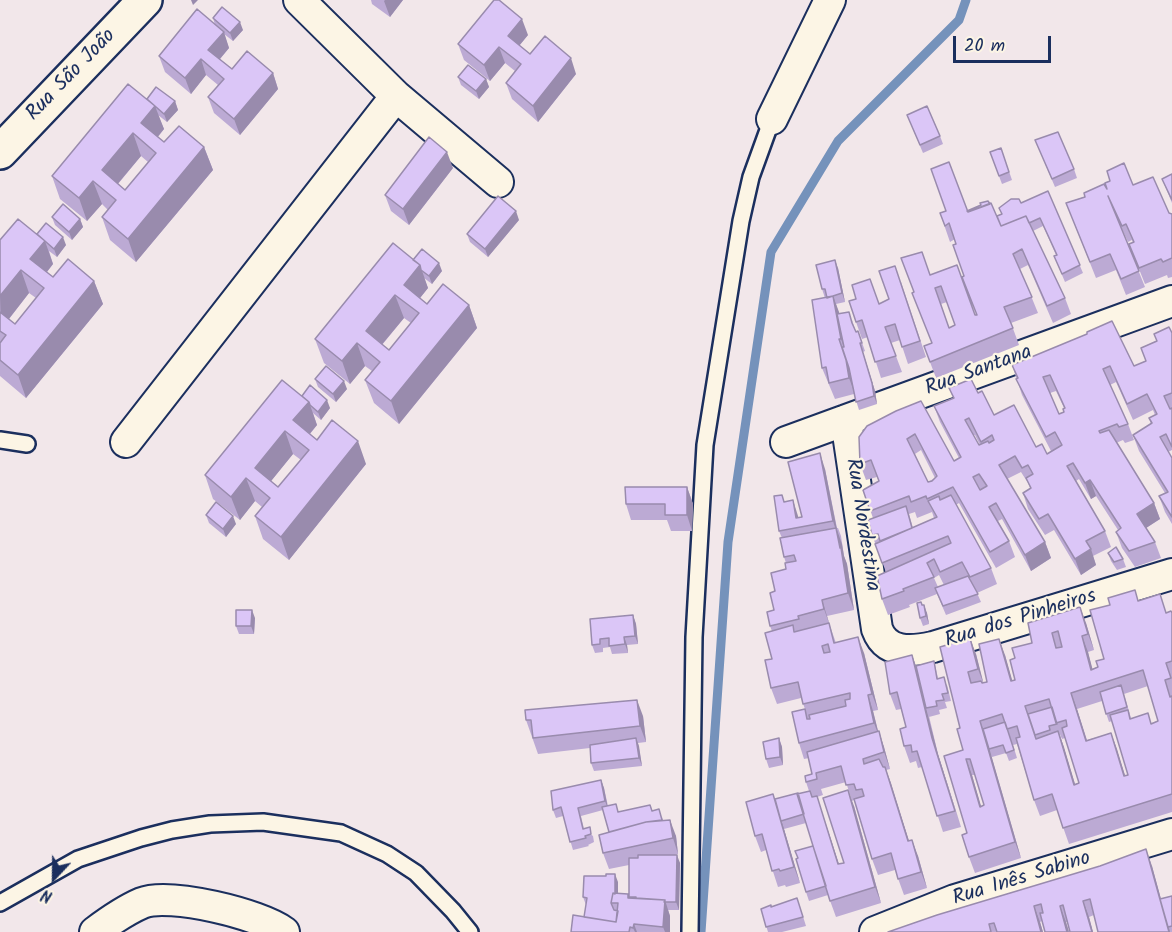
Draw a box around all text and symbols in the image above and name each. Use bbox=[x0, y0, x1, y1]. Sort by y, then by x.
scale bar bbox=[956, 24, 1054, 62]
street label: Rua São João bbox=[22, 25, 122, 127]
text: 20 m bbox=[964, 32, 1005, 61]
street label: Rua Santana bbox=[922, 341, 1036, 403]
street label: Rua Nordestina bbox=[838, 457, 884, 593]
street label: Rua dos Pinheiros bbox=[942, 585, 1100, 655]
street label: Rua Inês Sabino bbox=[950, 847, 1094, 913]
north arrow bbox=[24, 848, 84, 908]
text: N bbox=[38, 882, 56, 909]

